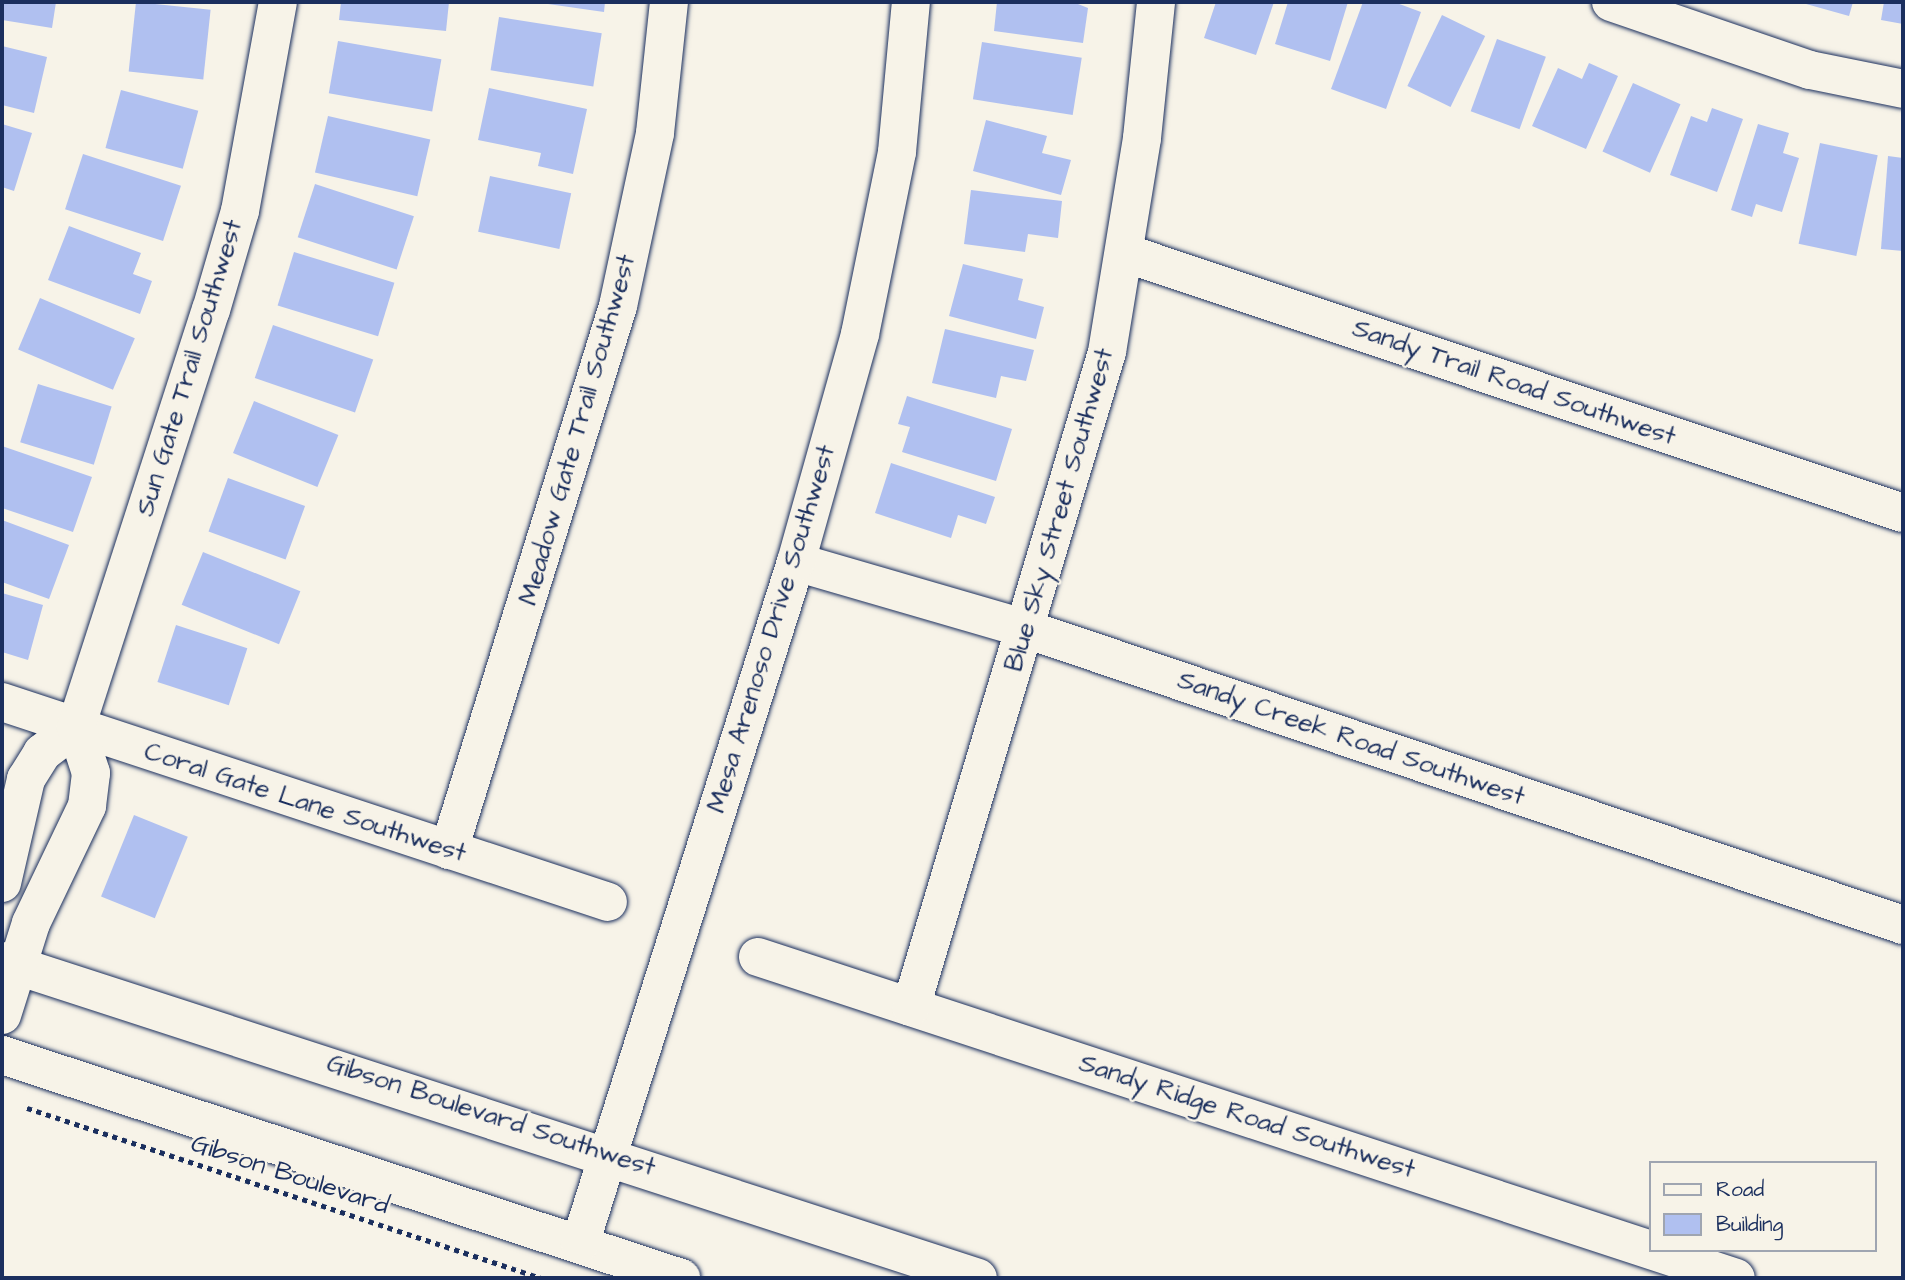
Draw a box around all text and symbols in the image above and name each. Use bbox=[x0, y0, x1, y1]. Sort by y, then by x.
street label: Sun Gate Trail Southwest bbox=[130, 216, 250, 520]
street label: Meadow Gate Trail Southwest bbox=[513, 251, 643, 609]
street label: Sandy Trail Road Southwest bbox=[1348, 313, 1680, 453]
street label: Blue Sky Street Southwest bbox=[999, 345, 1121, 675]
street label: Mesa Arenoso Drive Southwest bbox=[701, 441, 843, 817]
street label: Sandy Creek Road Southwest bbox=[1173, 665, 1529, 813]
street label: Coral Gate Lane Southwest bbox=[140, 736, 470, 870]
street label: Gibson Boulevard Southwest bbox=[323, 1048, 659, 1184]
street label: Sandy Ridge Road Southwest bbox=[1075, 1048, 1419, 1186]
street label: Gibson Boulevard bbox=[187, 1128, 393, 1222]
legend bbox=[1650, 1161, 1877, 1252]
text: Road bbox=[1716, 1175, 1764, 1204]
text: Building bbox=[1716, 1210, 1783, 1239]

